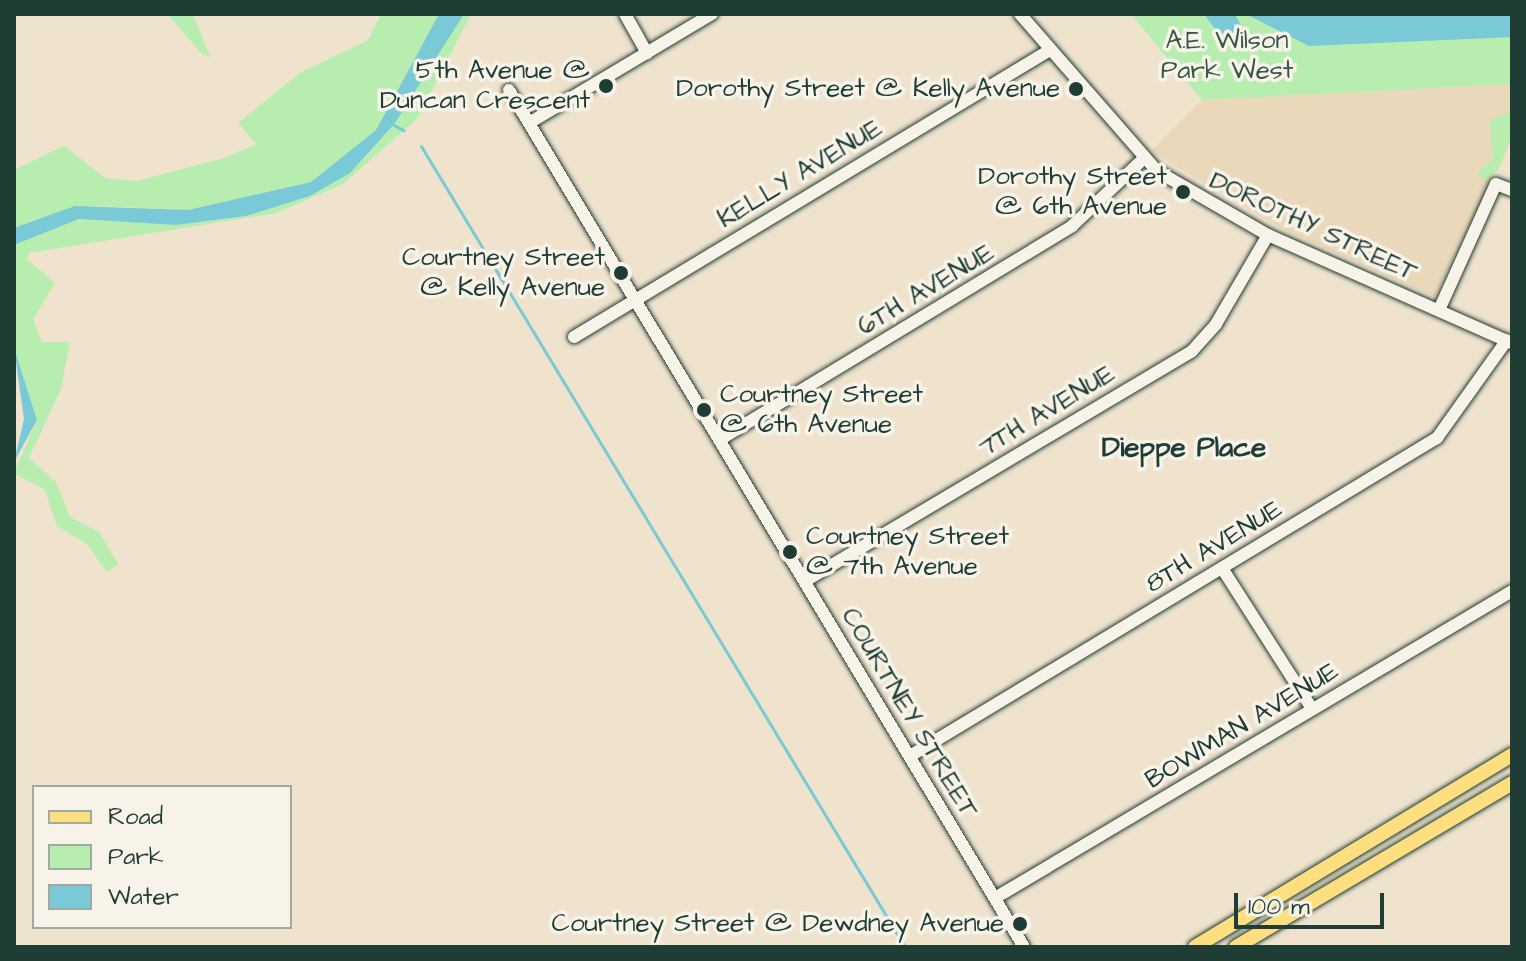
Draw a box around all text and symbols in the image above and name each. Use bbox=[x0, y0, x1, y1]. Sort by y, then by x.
park label: A.E. Wilson Park West bbox=[1161, 25, 1293, 86]
place label: 5th Avenue @ Duncan Crescent bbox=[380, 55, 590, 116]
place label: Dorothy Street @ Kelly Avenue bbox=[676, 73, 1060, 105]
marker: 5th Avenue @ Duncan Crescent bbox=[597, 77, 615, 95]
marker: Dorothy Street @ Kelly Avenue bbox=[1067, 80, 1085, 98]
street label: KELLY AVENUE bbox=[712, 113, 888, 235]
place label: Dorothy Street @ 6th Avenue bbox=[978, 161, 1167, 222]
street label: DOROTHY STREET bbox=[1204, 165, 1422, 289]
marker: Dorothy Street @ 6th Avenue bbox=[1174, 183, 1192, 201]
street label: 6TH AVENUE bbox=[852, 237, 1000, 343]
place label: Courtney Street @ Kelly Avenue bbox=[402, 242, 605, 304]
marker: Courtney Street @ Kelly Avenue bbox=[612, 264, 630, 282]
street label: 7TH AVENUE bbox=[973, 358, 1121, 464]
place label: Courtney Street @ 6th Avenue bbox=[720, 379, 923, 440]
marker: Courtney Street @ 6th Avenue bbox=[695, 401, 713, 419]
district label: Dieppe Place bbox=[1102, 431, 1266, 465]
street label: 8TH AVENUE bbox=[1140, 494, 1288, 600]
place label: Courtney Street @ 7th Avenue bbox=[806, 521, 1009, 582]
marker: Courtney Street @ 7th Avenue bbox=[781, 543, 799, 561]
street label: COURTNEY STREET bbox=[834, 602, 984, 824]
street label: BOWMAN AVENUE bbox=[1140, 656, 1344, 796]
legend bbox=[32, 785, 292, 929]
text: Road bbox=[108, 800, 163, 834]
text: Park bbox=[108, 840, 164, 874]
scale bar bbox=[1238, 877, 1388, 927]
text: Water bbox=[108, 880, 179, 914]
text: 100 m bbox=[1248, 890, 1310, 924]
place label: Courtney Street @ Dewdney Avenue bbox=[552, 908, 1004, 940]
marker: Courtney Street @ Dewdney Avenue bbox=[1011, 915, 1029, 933]

